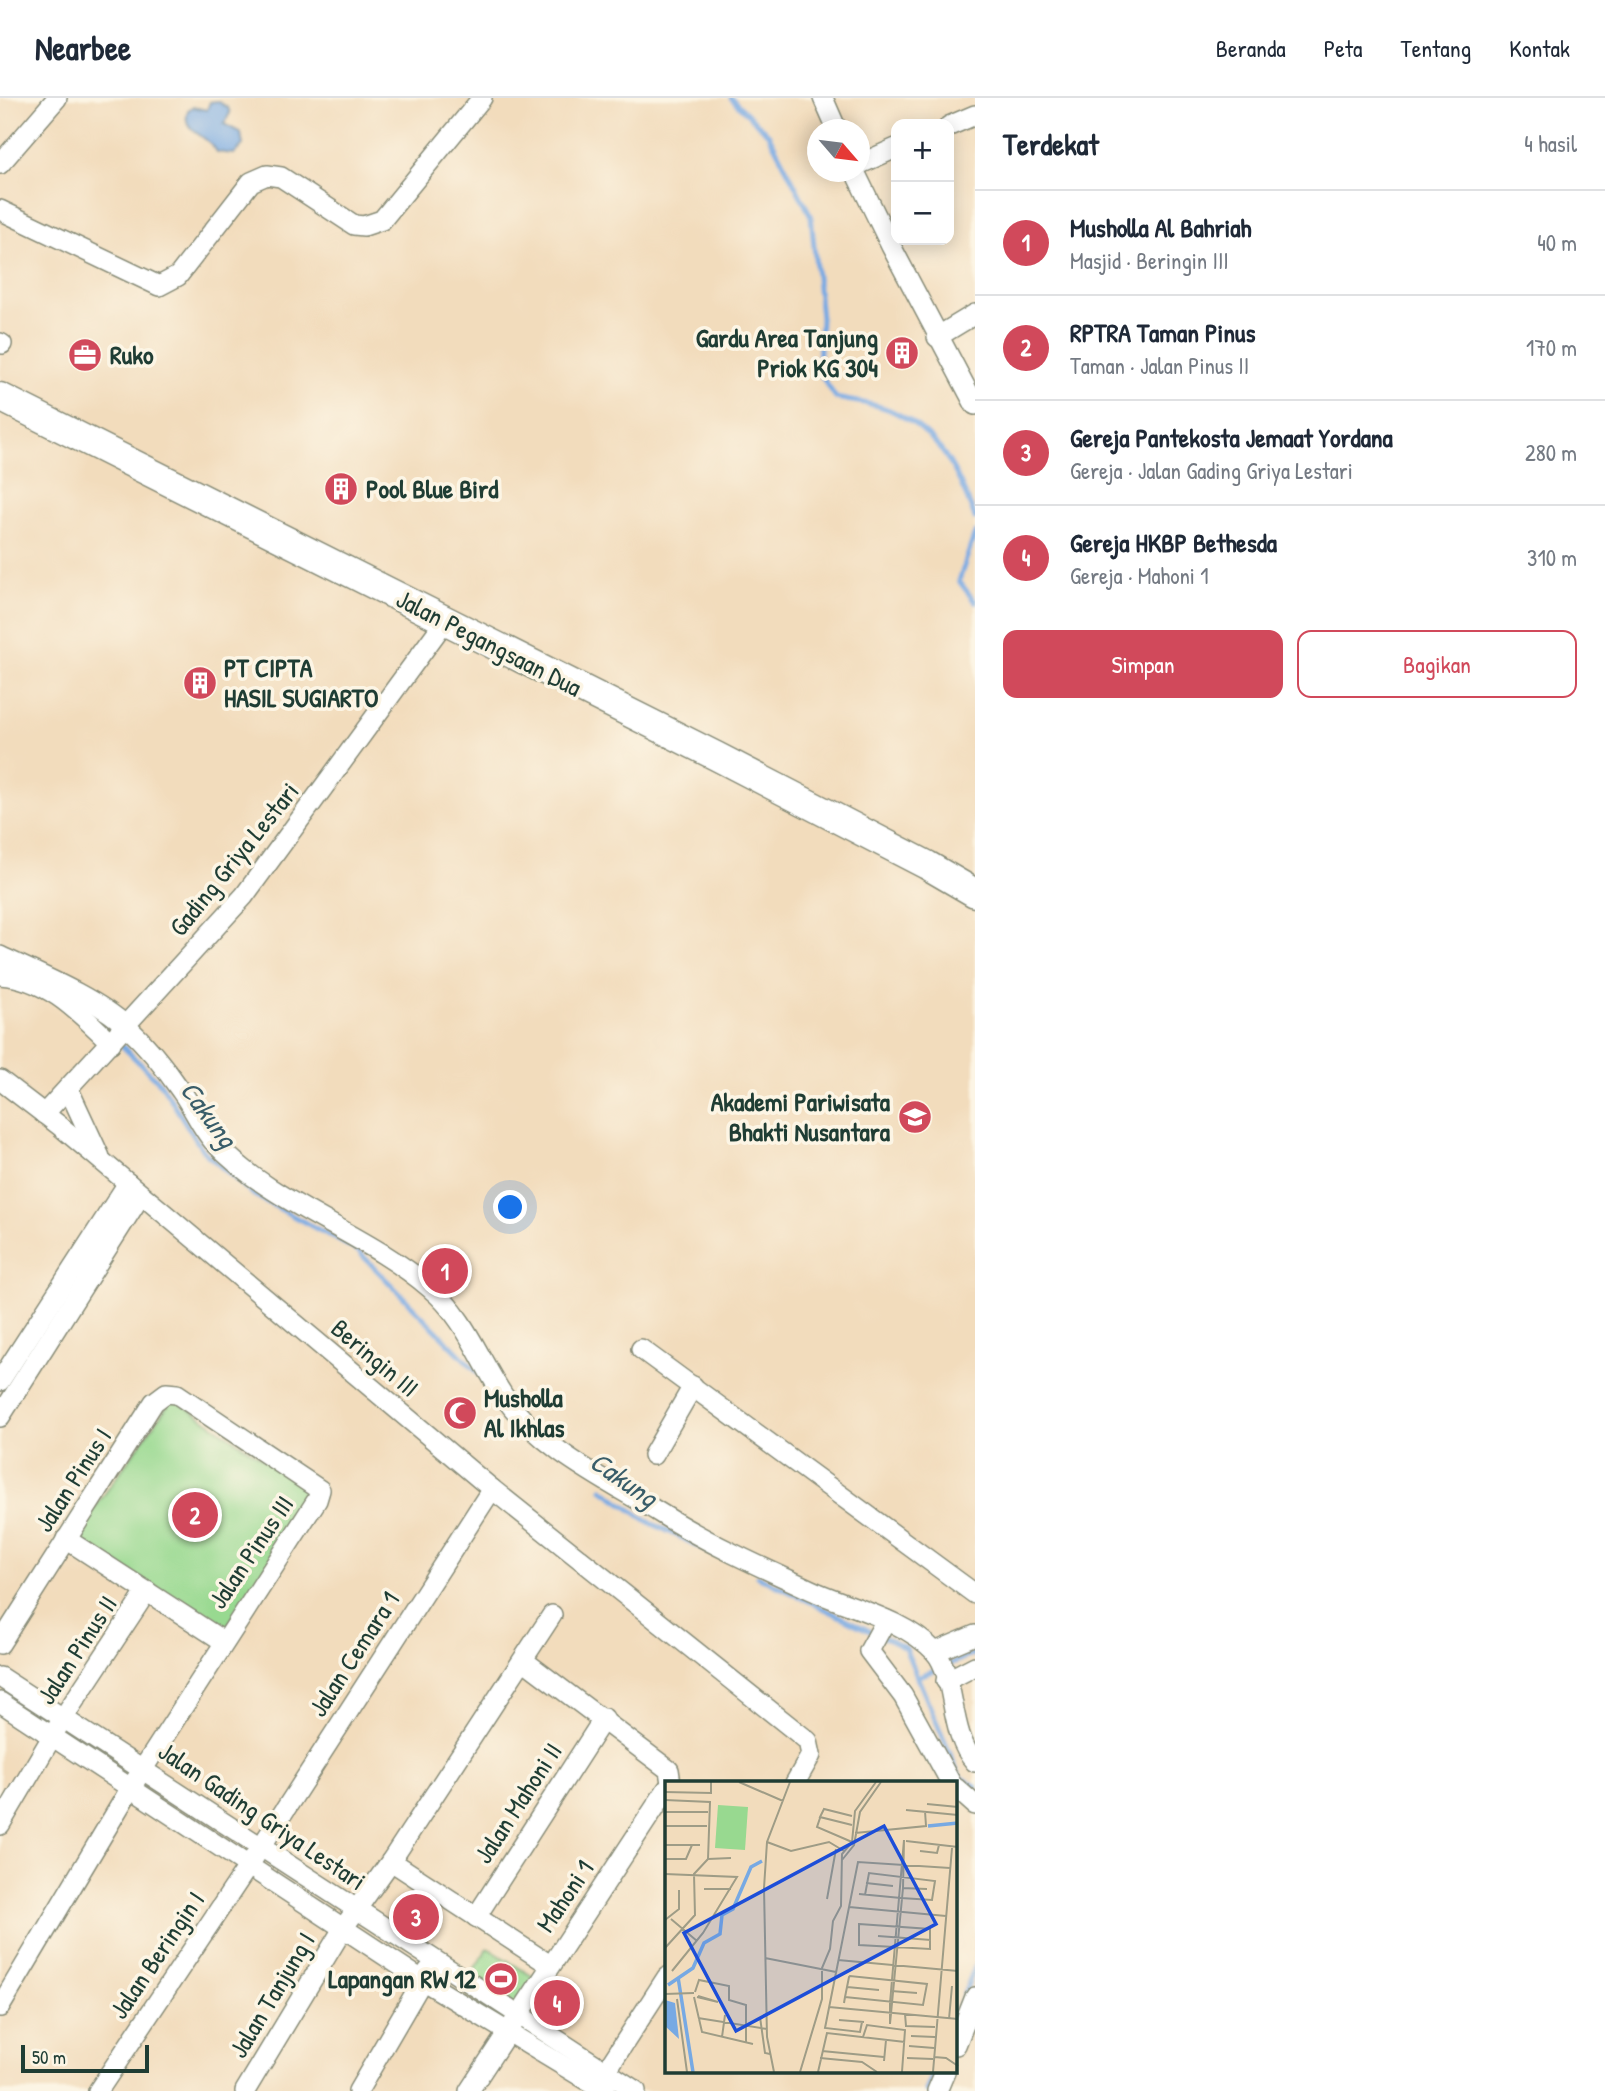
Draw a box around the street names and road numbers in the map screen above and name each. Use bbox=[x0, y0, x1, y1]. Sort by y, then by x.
street label: Jalan Pegangsaan Dua bbox=[391, 581, 588, 704]
street label: Gading Griya Lestari bbox=[161, 774, 307, 943]
street label: Beringin III bbox=[324, 1311, 427, 1405]
street label: Jalan Pinus I bbox=[26, 1421, 119, 1538]
street label: Jalan Pinus III bbox=[200, 1488, 301, 1615]
street label: Jalan Cemara 1 bbox=[300, 1584, 407, 1723]
street label: Jalan Pinus II bbox=[28, 1588, 125, 1711]
street label: Jalan Gading Griya Lestari bbox=[152, 1733, 373, 1898]
street label: Jalan Mahoni II bbox=[465, 1736, 570, 1870]
street label: Mahoni 1 bbox=[528, 1853, 601, 1939]
street label: Jalan Beringin I bbox=[101, 1884, 212, 2025]
street label: Jalan Tanjung I bbox=[220, 1925, 323, 2064]

